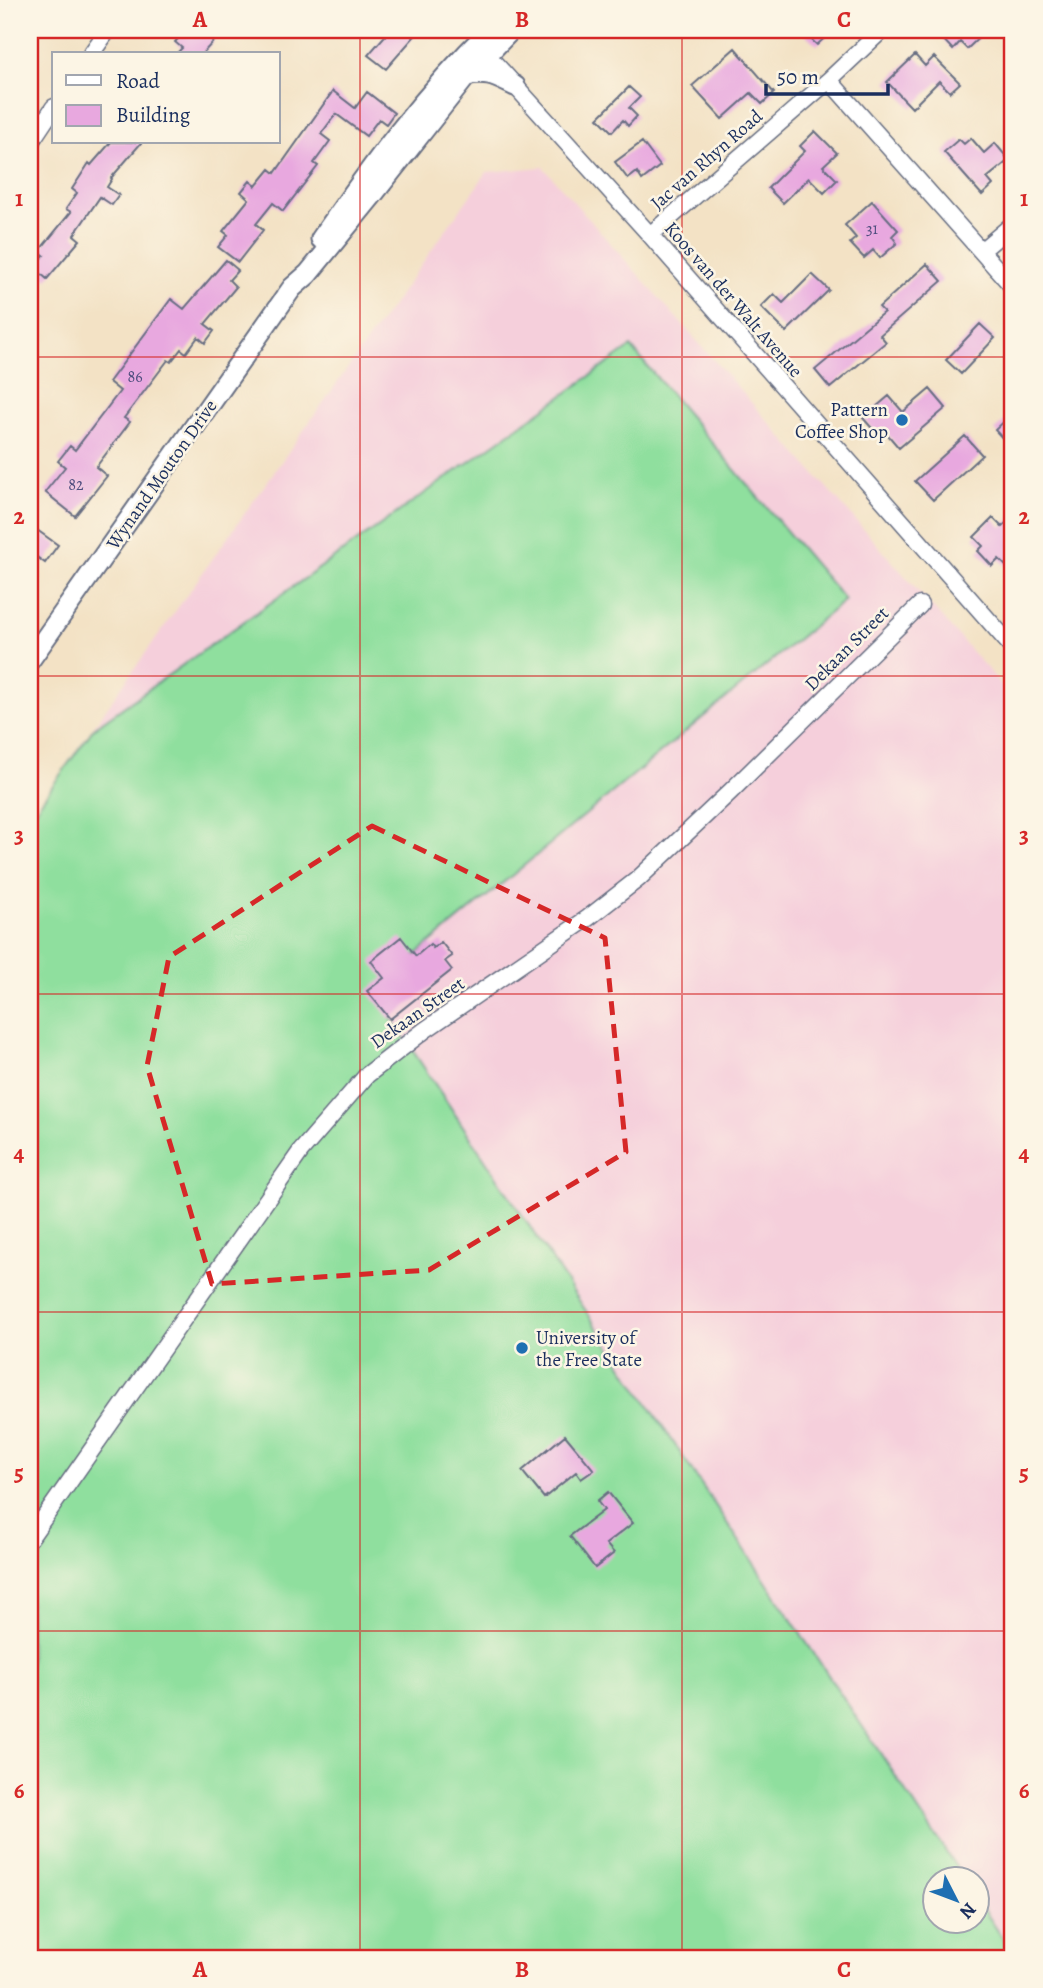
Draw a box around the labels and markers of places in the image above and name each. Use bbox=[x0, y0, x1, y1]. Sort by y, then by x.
place label: Pattern Coffee Shop bbox=[795, 397, 888, 445]
marker: Pattern Coffee Shop bbox=[894, 412, 910, 428]
place label: University of the Free State bbox=[536, 1325, 642, 1373]
marker: University of the Free State bbox=[514, 1340, 530, 1356]

